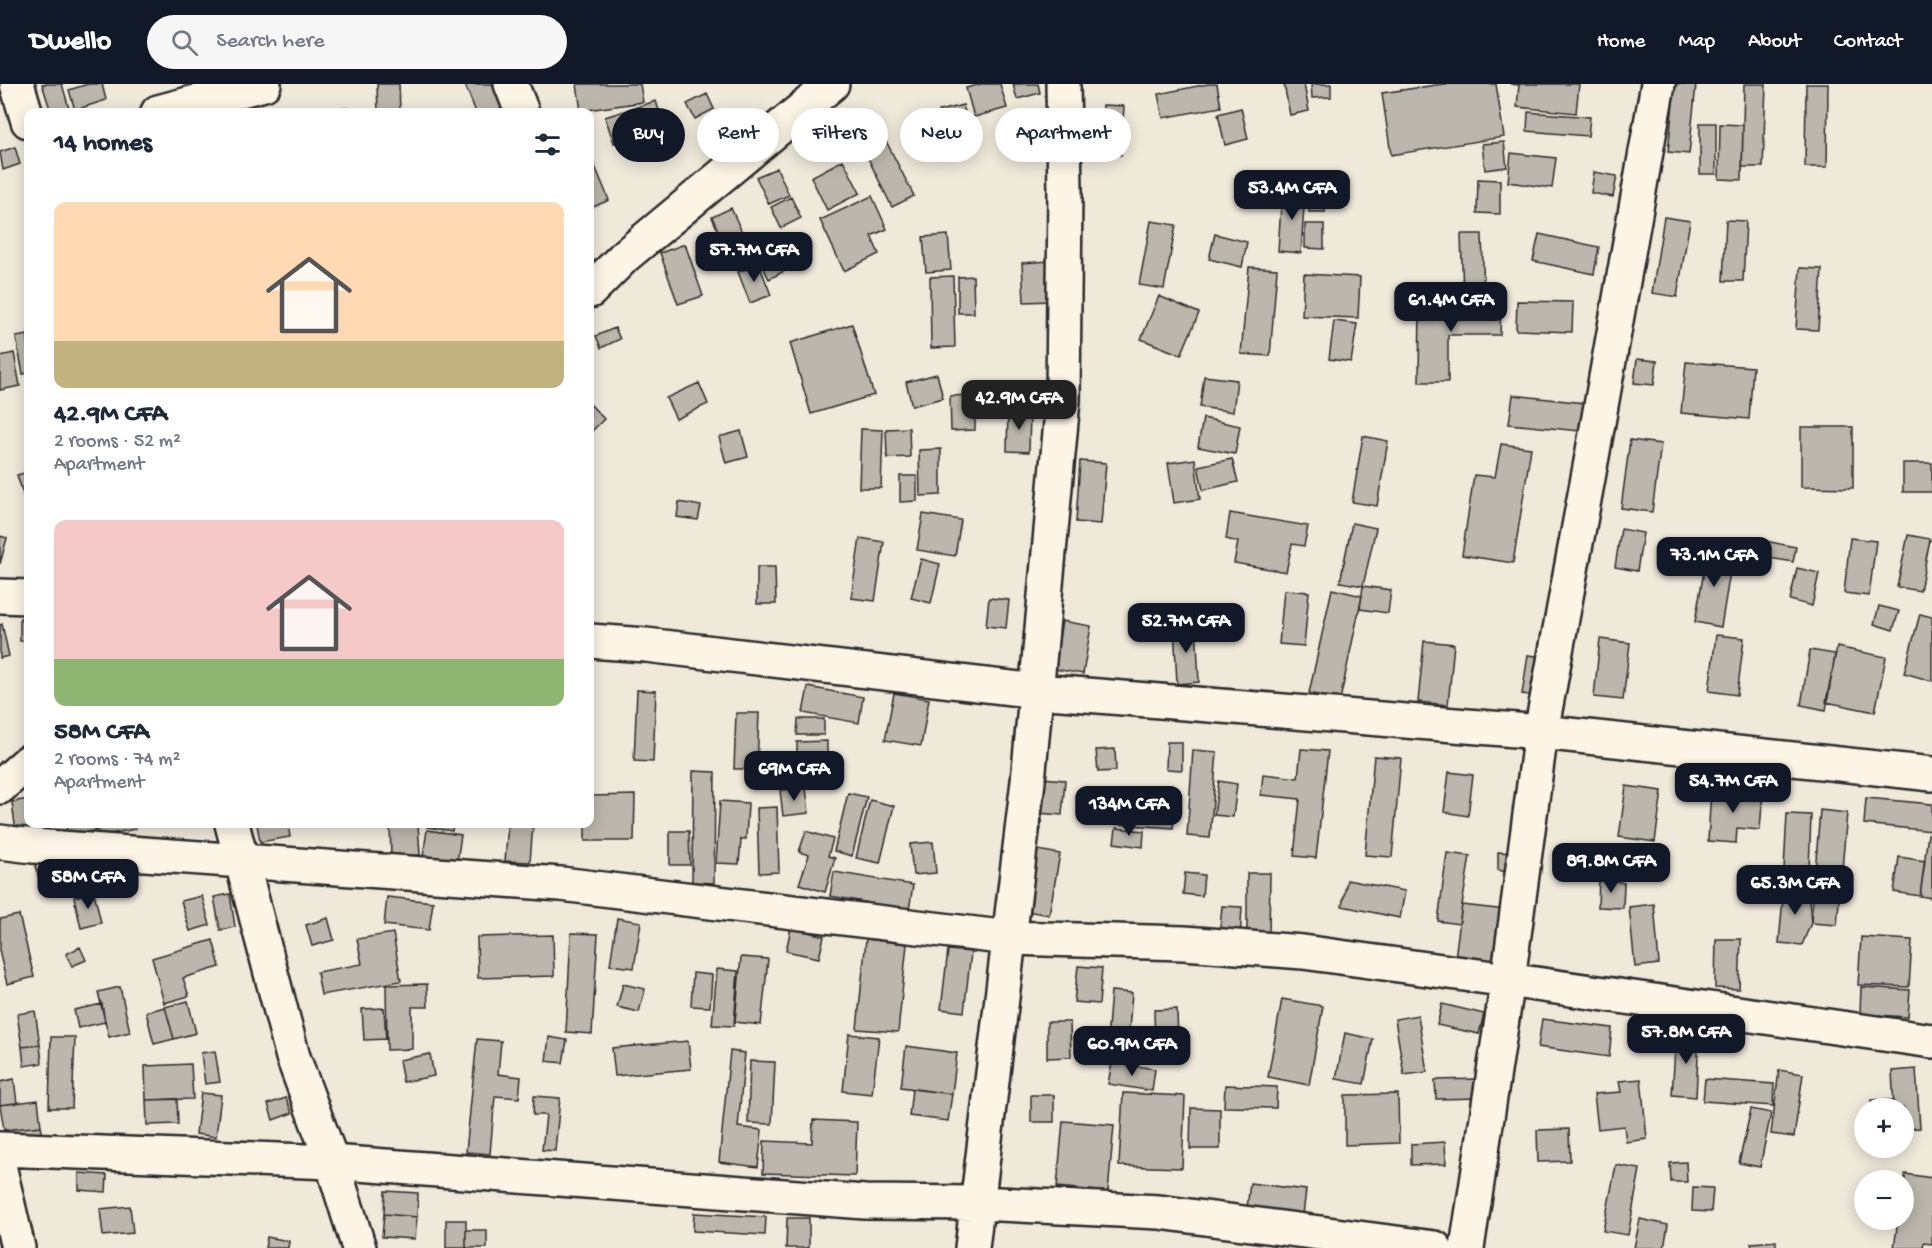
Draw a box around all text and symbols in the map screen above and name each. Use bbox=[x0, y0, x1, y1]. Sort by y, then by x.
search box bbox=[147, 15, 567, 69]
text: Dwello bbox=[30, 26, 111, 59]
icon: search bbox=[168, 26, 201, 59]
text: Search here bbox=[216, 29, 325, 55]
text: Home bbox=[1597, 30, 1645, 55]
text: Map bbox=[1678, 30, 1715, 55]
text: About bbox=[1748, 30, 1801, 55]
text: Contact bbox=[1834, 30, 1902, 55]
chip: Buy bbox=[612, 108, 685, 162]
chip: Rent bbox=[697, 108, 779, 162]
chip: Filters bbox=[791, 108, 888, 162]
chip: New bbox=[900, 108, 983, 162]
chip: Apartment bbox=[995, 108, 1131, 162]
icon: filters bbox=[531, 128, 564, 161]
text: 14 homes bbox=[54, 129, 152, 160]
pin: 53.4M CFA bbox=[1223, 170, 1361, 221]
text: 53.4M CFA bbox=[1248, 178, 1336, 201]
pin: 57.7M CFA bbox=[685, 232, 823, 283]
text: 57.7M CFA bbox=[709, 240, 799, 263]
icon: home bbox=[255, 241, 363, 349]
pin: 61.4M CFA bbox=[1382, 282, 1520, 333]
text: 61.4M CFA bbox=[1408, 290, 1494, 313]
pin: 42.9M CFA bbox=[950, 380, 1088, 431]
text: 42.9M CFA bbox=[975, 388, 1063, 411]
text: 42.9M CFA bbox=[54, 400, 167, 431]
text: 2 rooms · 52 m² bbox=[54, 431, 181, 454]
text: Apartment bbox=[54, 454, 144, 477]
pin: 73.1M CFA bbox=[1645, 537, 1783, 588]
text: 73.1M CFA bbox=[1671, 545, 1757, 568]
icon: home bbox=[255, 559, 363, 667]
pin: 52.7M CFA bbox=[1117, 603, 1255, 654]
text: 52.7M CFA bbox=[1142, 611, 1230, 634]
text: 58M CFA bbox=[54, 718, 149, 749]
text: 2 rooms · 74 m² bbox=[54, 749, 180, 772]
pin: 69M CFA bbox=[739, 751, 849, 802]
text: 69M CFA bbox=[758, 759, 830, 782]
pin: 54.7M CFA bbox=[1664, 763, 1802, 814]
text: 54.7M CFA bbox=[1689, 771, 1777, 794]
text: Apartment bbox=[54, 772, 144, 795]
pin: 134M CFA bbox=[1067, 786, 1191, 837]
text: 134M CFA bbox=[1089, 794, 1169, 817]
pin: 89.8M CFA bbox=[1542, 843, 1680, 894]
text: 89.8M CFA bbox=[1566, 851, 1656, 874]
pin: 58M CFA bbox=[33, 859, 143, 910]
pin: 65.3M CFA bbox=[1726, 865, 1864, 916]
text: 58M CFA bbox=[52, 867, 124, 890]
text: 65.3M CFA bbox=[1751, 873, 1839, 896]
pin: 57.8M CFA bbox=[1617, 1014, 1755, 1065]
text: 57.8M CFA bbox=[1641, 1022, 1731, 1045]
pin: 60.9M CFA bbox=[1063, 1026, 1201, 1077]
text: 60.9M CFA bbox=[1087, 1034, 1177, 1057]
map controls bbox=[1854, 1098, 1914, 1230]
button: + bbox=[1854, 1098, 1914, 1158]
button: − bbox=[1854, 1170, 1914, 1230]

